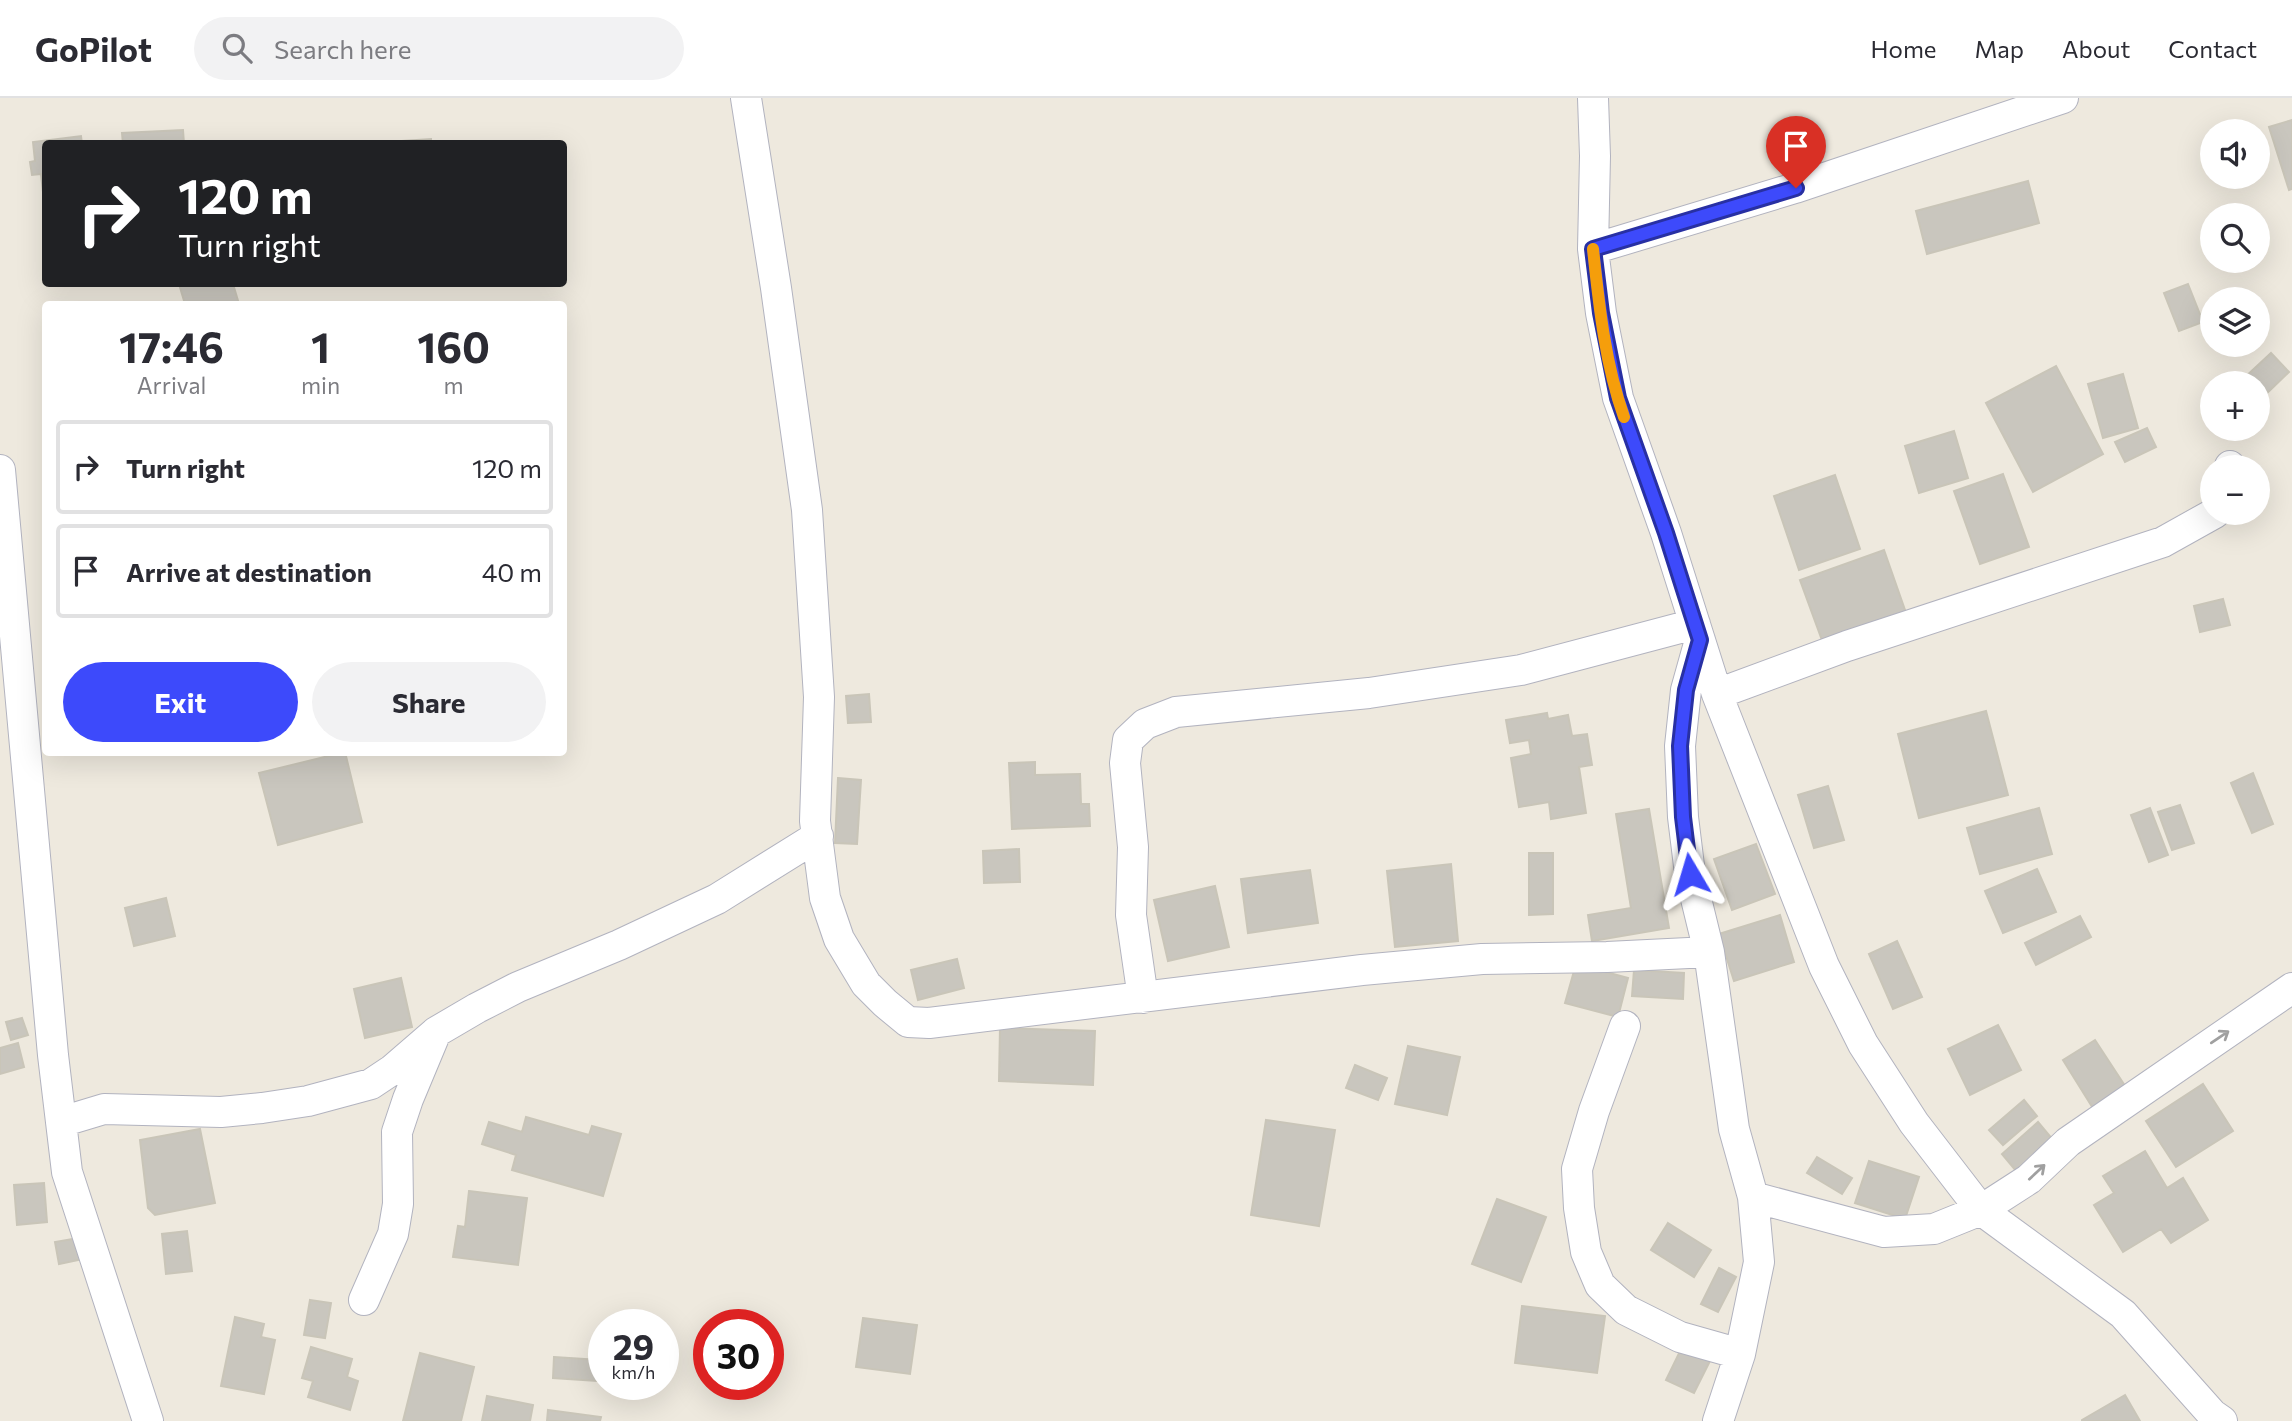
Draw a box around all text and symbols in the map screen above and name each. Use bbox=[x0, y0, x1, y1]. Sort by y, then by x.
search box bbox=[194, 17, 684, 80]
text: GoPilot bbox=[35, 28, 152, 69]
icon: search bbox=[218, 29, 256, 67]
text: Search here bbox=[274, 33, 411, 64]
text: Home bbox=[1871, 34, 1937, 63]
text: Map bbox=[1975, 34, 2024, 63]
text: About bbox=[2062, 34, 2130, 63]
text: Contact bbox=[2168, 34, 2257, 63]
pin bbox=[1766, 116, 1826, 188]
map controls bbox=[2200, 119, 2270, 525]
button: sound bbox=[2200, 119, 2270, 189]
icon: arrive bbox=[1777, 127, 1815, 165]
text: 120 m bbox=[178, 164, 312, 224]
icon: right bbox=[63, 168, 154, 259]
button: search bbox=[2200, 203, 2270, 273]
text: Turn right bbox=[178, 224, 321, 264]
button: layers bbox=[2200, 287, 2270, 357]
text: 17:46 bbox=[119, 320, 224, 372]
text: 1 bbox=[311, 320, 330, 372]
text: 160 bbox=[417, 320, 490, 372]
text: Arrival bbox=[137, 371, 206, 399]
text: min bbox=[301, 371, 340, 399]
text: m bbox=[444, 371, 464, 399]
button: + bbox=[2200, 371, 2270, 441]
icon: right bbox=[67, 448, 105, 486]
text: Turn right bbox=[126, 452, 245, 483]
text: 120 m bbox=[472, 452, 542, 483]
button: − bbox=[2200, 455, 2270, 525]
icon: arrive bbox=[67, 552, 105, 590]
text: Arrive at destination bbox=[126, 556, 372, 587]
text: 40 m bbox=[482, 556, 542, 587]
button: Exit bbox=[63, 662, 298, 742]
button: Share bbox=[312, 662, 546, 742]
position arrow bbox=[1653, 837, 1727, 911]
one-way arrow bbox=[2210, 1030, 2229, 1044]
one-way arrow bbox=[2028, 1163, 2045, 1180]
speed limit sign: 30 bbox=[693, 1309, 784, 1400]
text: 29 bbox=[613, 1324, 654, 1367]
text: km/h bbox=[612, 1361, 655, 1383]

